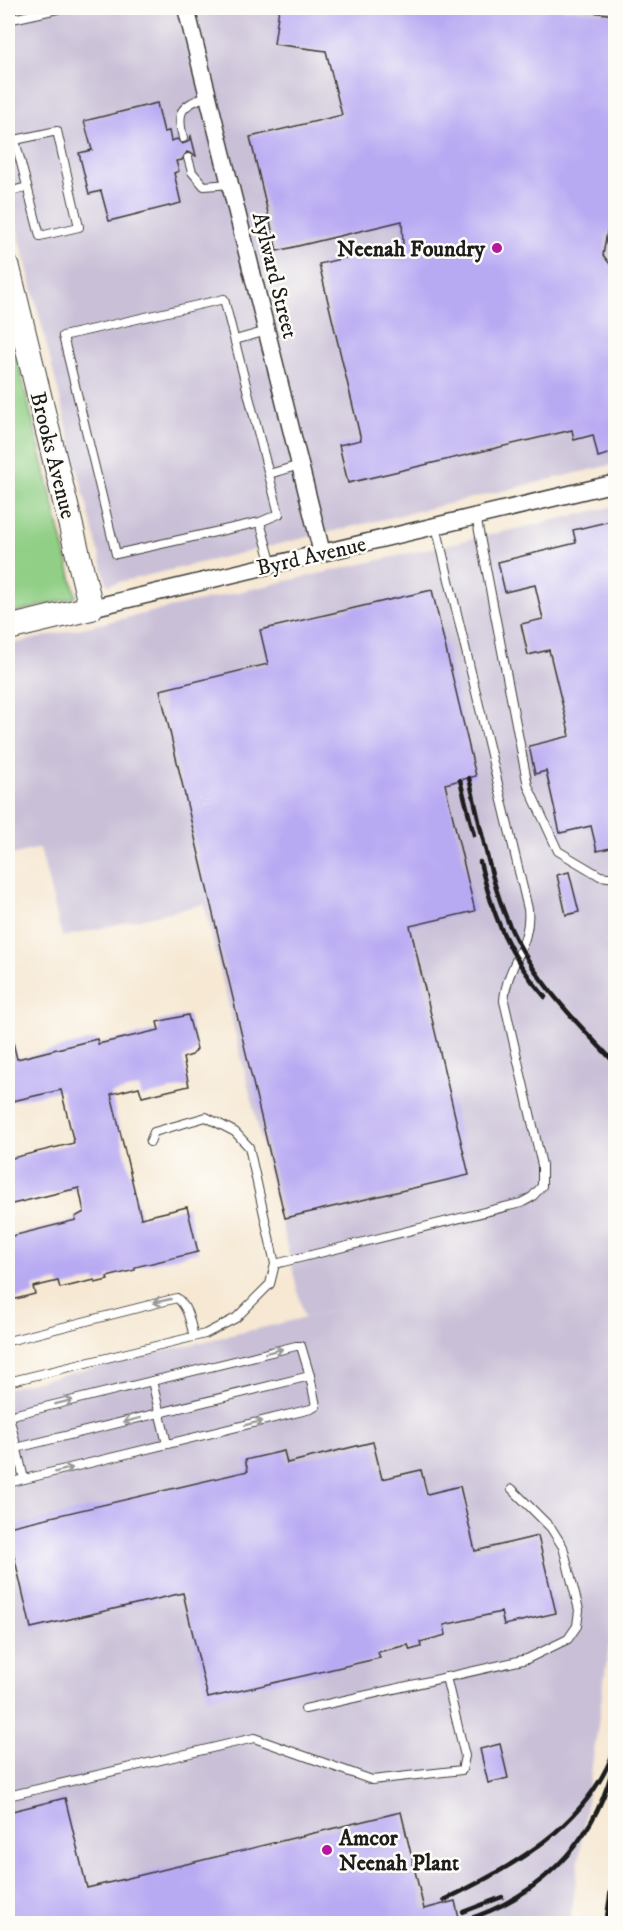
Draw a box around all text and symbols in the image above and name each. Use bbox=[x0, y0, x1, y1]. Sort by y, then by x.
street label: Aylward Street bbox=[246, 209, 303, 341]
place label: Neenah Foundry bbox=[337, 236, 486, 263]
marker: Neenah Foundry bbox=[490, 241, 504, 255]
street label: Brooks Avenue bbox=[24, 389, 81, 522]
street label: Byrd Avenue bbox=[254, 531, 369, 582]
one-way arrow bbox=[153, 1296, 172, 1308]
one-way arrow bbox=[264, 1344, 283, 1356]
one-way arrow bbox=[55, 1396, 74, 1408]
one-way arrow bbox=[123, 1414, 142, 1426]
one-way arrow bbox=[244, 1417, 263, 1429]
one-way arrow bbox=[55, 1463, 74, 1475]
place label: Amcor Neenah Plant bbox=[338, 1825, 459, 1877]
marker: Amcor Neenah Plant bbox=[320, 1843, 334, 1857]

